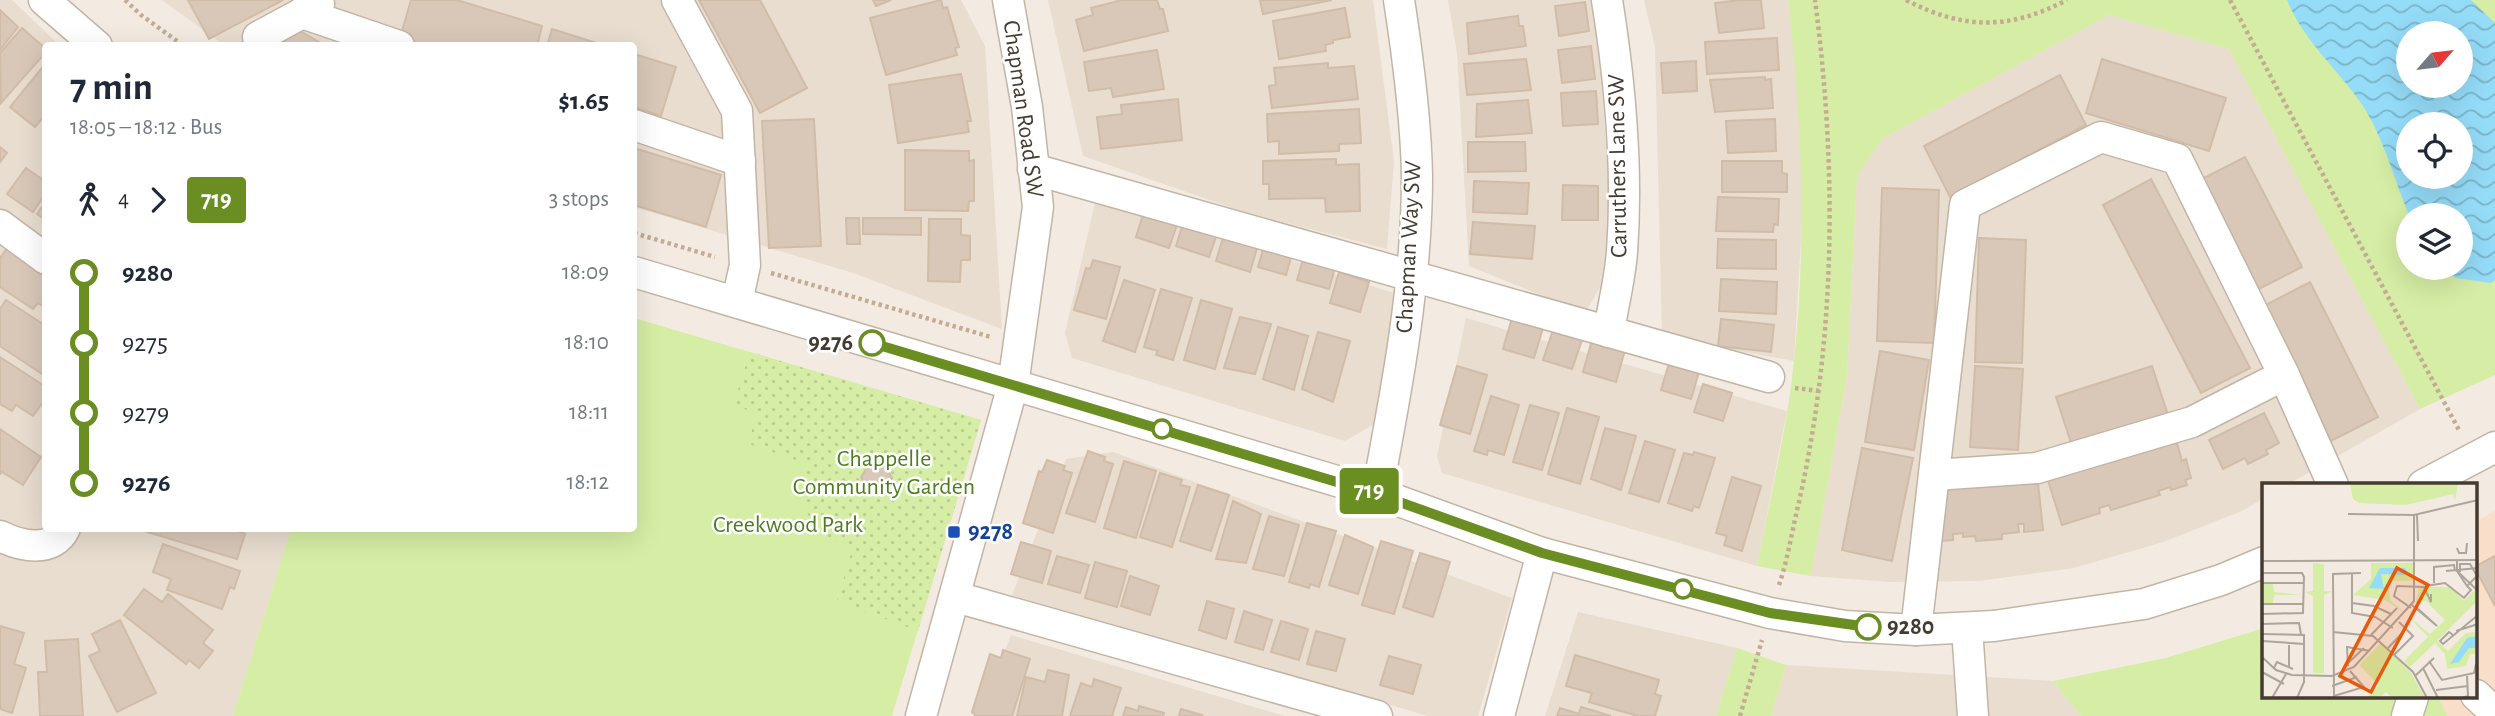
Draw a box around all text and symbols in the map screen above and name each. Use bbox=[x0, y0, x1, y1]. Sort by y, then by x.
street label: Chapman Road SW bbox=[999, 19, 1047, 200]
north arrow bbox=[2396, 21, 2473, 98]
map controls bbox=[2396, 21, 2473, 280]
text: 7 min bbox=[70, 69, 153, 107]
street label: Carruthers Lane SW bbox=[1604, 73, 1632, 258]
text: $1.65 bbox=[558, 88, 609, 114]
button: locate bbox=[2396, 112, 2473, 189]
text: 18:05 – 18:12 · Bus bbox=[70, 116, 222, 139]
street label: Chapman Way SW bbox=[1393, 160, 1426, 334]
icon: walk bbox=[70, 181, 108, 219]
icon: forward bbox=[139, 181, 177, 219]
text: 4 bbox=[118, 188, 129, 211]
text: 719 bbox=[201, 188, 232, 212]
text: 3 stops bbox=[549, 188, 609, 211]
button: layers bbox=[2396, 203, 2473, 280]
text: 9280 bbox=[122, 260, 173, 286]
text: 18:09 bbox=[562, 261, 609, 284]
text: 9275 bbox=[122, 330, 168, 356]
marker: 9276 bbox=[859, 330, 885, 356]
text: 18:10 bbox=[565, 331, 609, 354]
place label: 9276 bbox=[808, 331, 853, 355]
text: 9279 bbox=[122, 400, 169, 426]
text: 18:11 bbox=[569, 401, 609, 424]
unlabelled marker bbox=[1152, 419, 1172, 439]
park label: Chappelle Community Garden bbox=[793, 447, 975, 499]
line badge: 719 bbox=[1329, 468, 1409, 514]
text: 9276 bbox=[122, 470, 171, 496]
text: 18:12 bbox=[567, 471, 609, 494]
text: 719 bbox=[1354, 479, 1384, 503]
inset map bbox=[2262, 483, 2478, 698]
park label: Creekwood Park bbox=[713, 513, 863, 537]
place label: 9278 bbox=[968, 520, 1013, 544]
marker: 9278 bbox=[946, 524, 962, 540]
unlabelled marker bbox=[1673, 579, 1693, 599]
marker: 9280 bbox=[1855, 614, 1881, 640]
place label: 9280 bbox=[1887, 615, 1934, 639]

